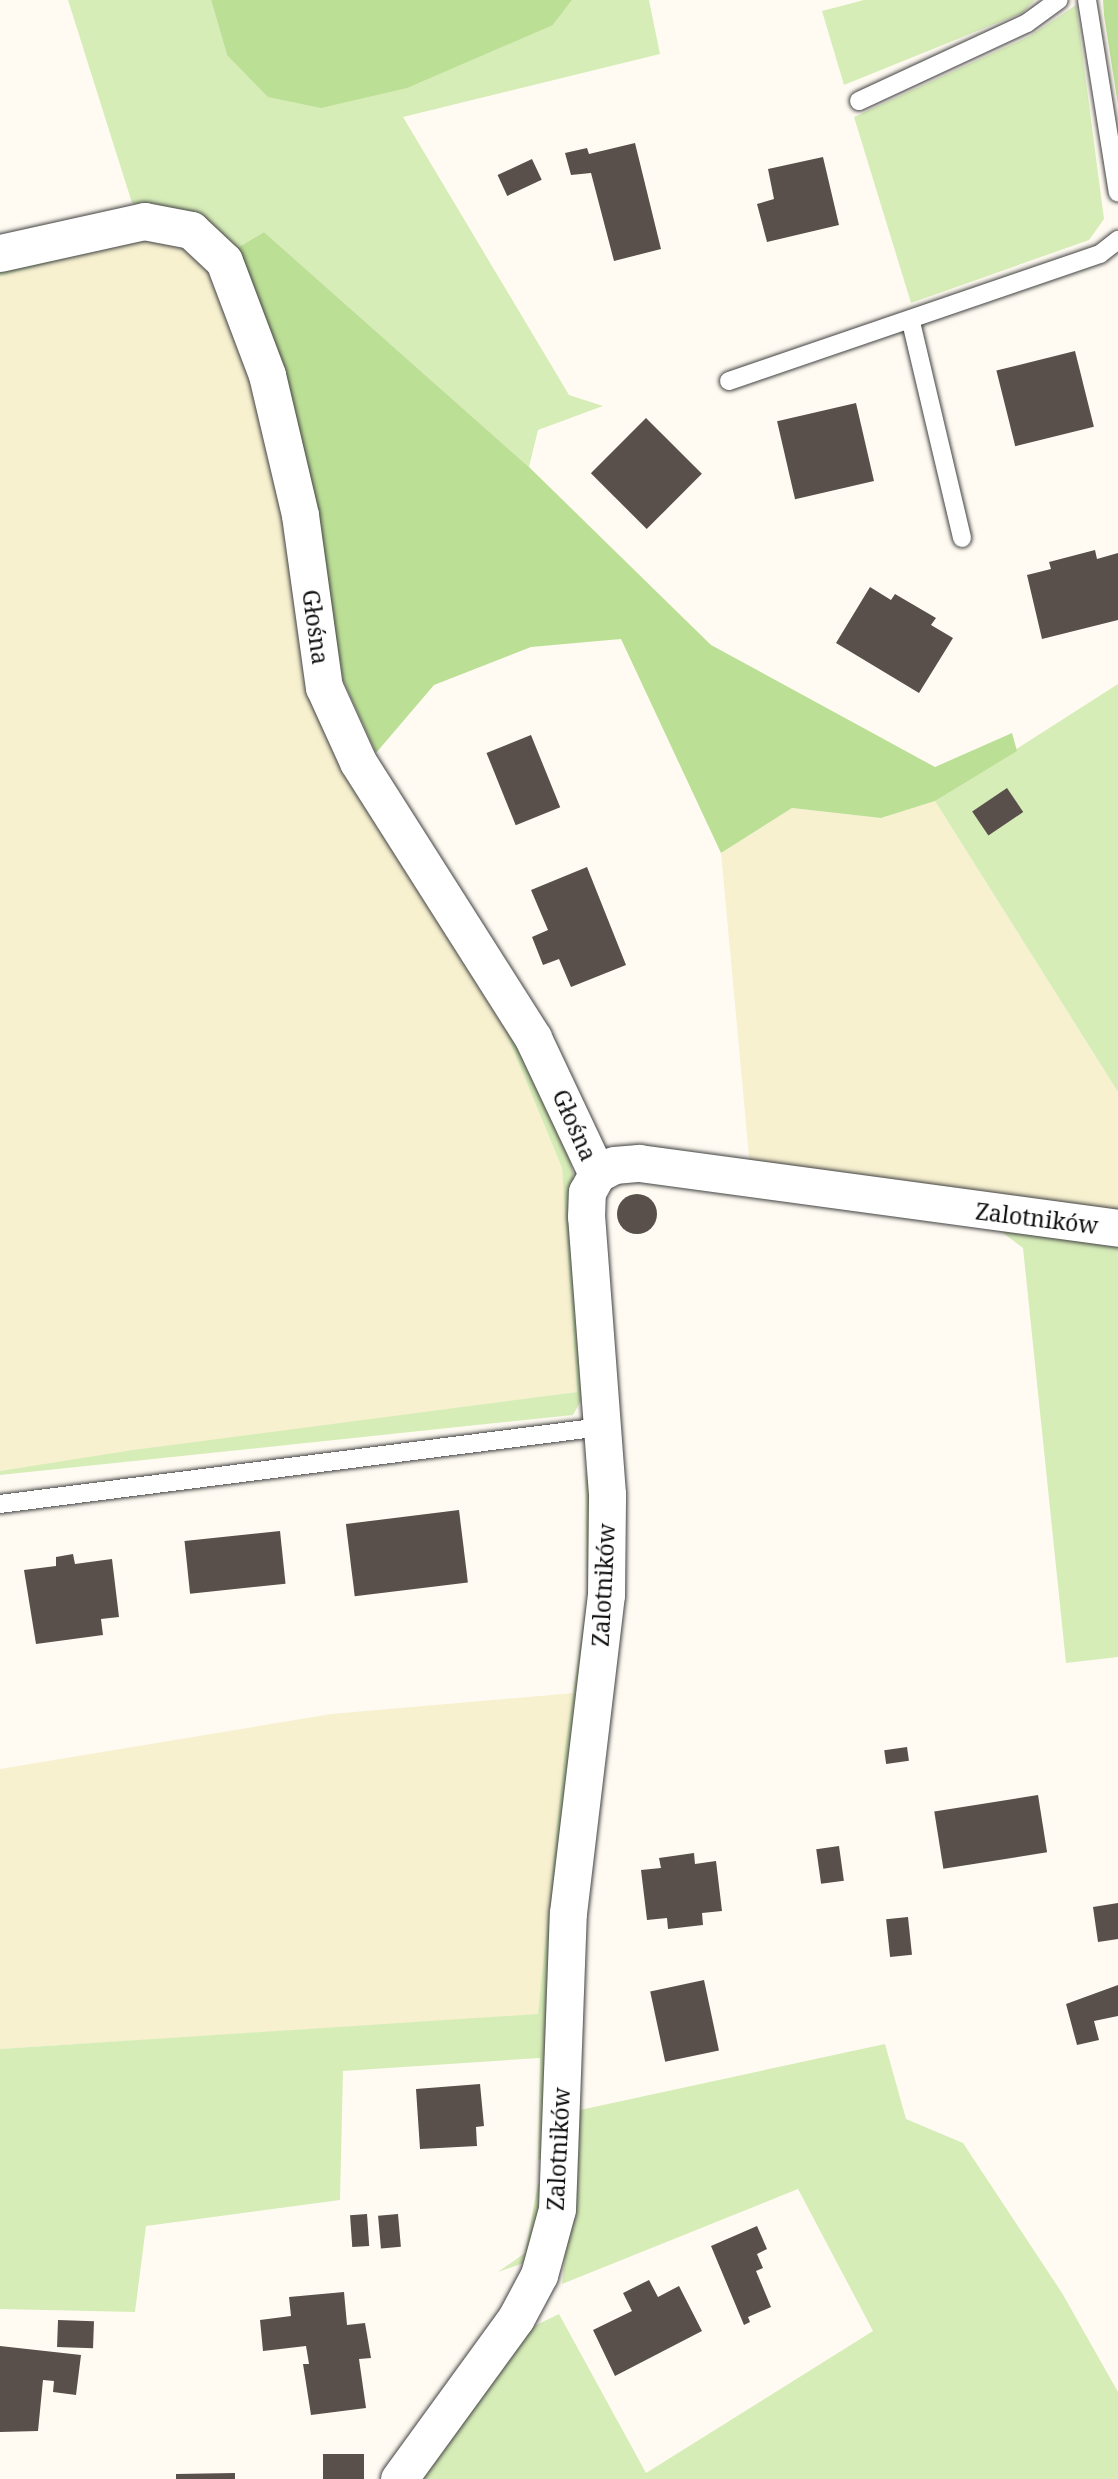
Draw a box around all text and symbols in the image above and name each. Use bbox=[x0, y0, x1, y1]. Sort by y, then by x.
street label: Głośna bbox=[297, 588, 335, 666]
street label: Głośna bbox=[547, 1085, 603, 1165]
street label: Zalotników bbox=[974, 1197, 1100, 1239]
street label: Zalotników bbox=[586, 1523, 620, 1647]
street label: Zalotników bbox=[541, 2087, 575, 2211]

